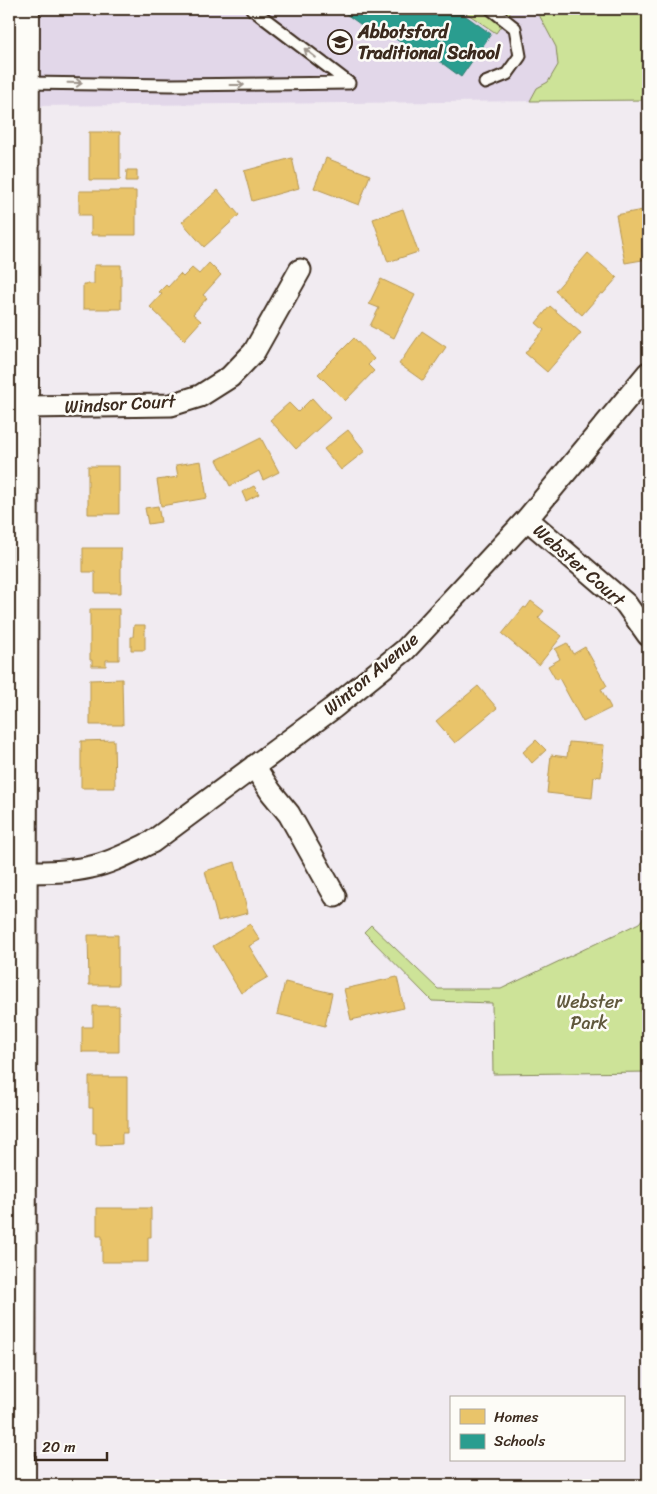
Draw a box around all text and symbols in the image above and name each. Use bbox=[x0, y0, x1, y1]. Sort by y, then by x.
place label: Abbotsford Traditional School bbox=[357, 16, 501, 69]
school or university icon: Abbotsford Traditional School bbox=[327, 29, 353, 55]
one-way arrow bbox=[304, 48, 317, 59]
one-way arrow bbox=[66, 79, 82, 88]
one-way arrow bbox=[228, 80, 245, 90]
street label: Windsor Court bbox=[64, 385, 177, 423]
street label: Webster Court bbox=[525, 515, 633, 615]
street label: Winton Avenue bbox=[316, 624, 426, 724]
park label: Webster Park bbox=[556, 986, 623, 1039]
legend bbox=[450, 1396, 624, 1462]
text: Homes bbox=[494, 1404, 538, 1430]
text: Schools bbox=[494, 1428, 545, 1454]
scale bar bbox=[35, 1429, 108, 1461]
text: 20 m bbox=[42, 1434, 76, 1460]

